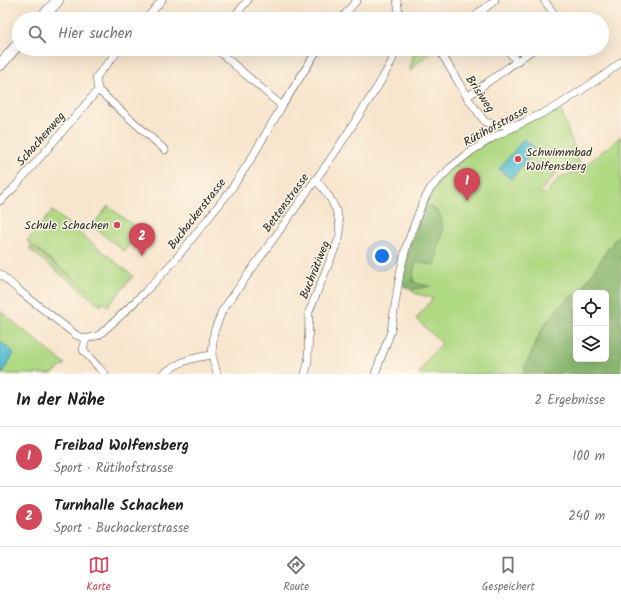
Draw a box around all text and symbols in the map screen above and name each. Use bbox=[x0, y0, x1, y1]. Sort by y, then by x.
search box bbox=[12, 12, 609, 56]
text: Hier suchen bbox=[58, 22, 132, 46]
icon: search bbox=[26, 23, 48, 45]
street label: Brisiweg bbox=[460, 71, 500, 117]
street label: Rütihofstrasse bbox=[460, 100, 532, 152]
street label: Schachenweg bbox=[12, 107, 70, 170]
place label: Schwimmbad Wolfensberg bbox=[526, 143, 593, 176]
marker: Schwimmbad Wolfensberg bbox=[513, 154, 523, 164]
pin: 1 bbox=[454, 168, 480, 201]
street label: Bettenstrasse bbox=[258, 169, 314, 237]
street label: Buchackerstrasse bbox=[163, 174, 231, 254]
place label: Schule Schachen bbox=[25, 216, 109, 235]
marker: Schule Schachen bbox=[112, 220, 122, 230]
pin: 2 bbox=[129, 223, 155, 256]
street label: Buchrütiweg bbox=[295, 238, 335, 302]
your location bbox=[372, 246, 392, 266]
map controls bbox=[573, 290, 609, 362]
button: locate bbox=[573, 290, 609, 326]
button: layers bbox=[573, 326, 609, 362]
text: In der Nähe bbox=[16, 387, 105, 414]
text: 2 Ergebnisse bbox=[535, 390, 605, 411]
text: Freibad Wolfensberg bbox=[54, 434, 189, 458]
text: 1 bbox=[27, 446, 31, 467]
text: 100 m bbox=[572, 446, 605, 467]
text: Sport · Rütihofstrasse bbox=[54, 458, 173, 479]
text: Turnhalle Schachen bbox=[54, 494, 183, 518]
text: 2 bbox=[25, 506, 33, 527]
text: 240 m bbox=[568, 506, 605, 527]
text: Sport · Buchackerstrasse bbox=[54, 518, 189, 539]
tab: Karte bbox=[86, 554, 111, 596]
tab: Route bbox=[283, 554, 309, 596]
tab: Gespeichert bbox=[482, 554, 535, 596]

